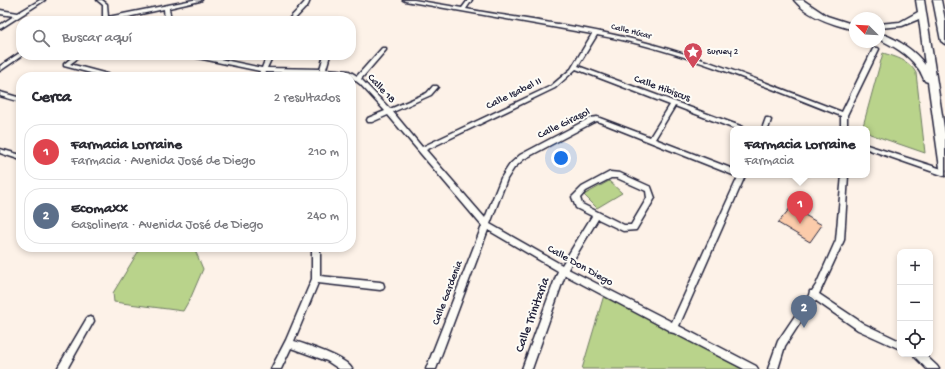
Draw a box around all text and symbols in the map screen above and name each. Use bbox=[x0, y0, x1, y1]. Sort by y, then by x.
north arrow bbox=[849, 12, 885, 48]
search box bbox=[16, 16, 356, 60]
street label: Calle Húcar bbox=[610, 22, 653, 43]
icon: search bbox=[30, 27, 52, 49]
text: Buscar aquí bbox=[62, 29, 132, 47]
place icon: Survey 2 bbox=[682, 41, 704, 69]
place label: Survey 2 bbox=[707, 47, 739, 58]
street label: Calle 18 bbox=[364, 72, 398, 106]
street label: Calle Hibiscus bbox=[632, 73, 693, 105]
street label: Calle Isabel II bbox=[484, 75, 544, 112]
text: Cerca bbox=[32, 88, 71, 108]
text: 2 resultados bbox=[274, 91, 340, 106]
street label: Calle Girasol bbox=[536, 106, 593, 142]
popup bbox=[730, 126, 870, 178]
text: Farmacia Lorraine bbox=[71, 136, 182, 154]
text: Farmacia Lorraine bbox=[745, 136, 855, 154]
text: 1 bbox=[43, 145, 49, 160]
text: 210 m bbox=[308, 145, 339, 160]
your location bbox=[551, 148, 571, 168]
text: Farmacia · Avenida José de Diego bbox=[71, 154, 255, 169]
text: Farmacia bbox=[745, 154, 794, 169]
pin: 1 bbox=[787, 191, 813, 224]
text: Ecomaxx bbox=[71, 200, 128, 218]
text: 2 bbox=[43, 209, 49, 224]
text: 240 m bbox=[307, 209, 339, 224]
text: Gasolinera · Avenida José de Diego bbox=[71, 218, 263, 233]
street label: Calle Don Diego bbox=[545, 243, 615, 289]
map controls bbox=[897, 249, 933, 357]
button: + bbox=[897, 249, 933, 285]
street label: Calle Gardenia bbox=[430, 258, 466, 327]
street label: Calle Trinitaria bbox=[513, 275, 554, 354]
button: − bbox=[897, 285, 933, 321]
pin: 2 bbox=[791, 295, 817, 328]
button: locate bbox=[897, 321, 933, 357]

